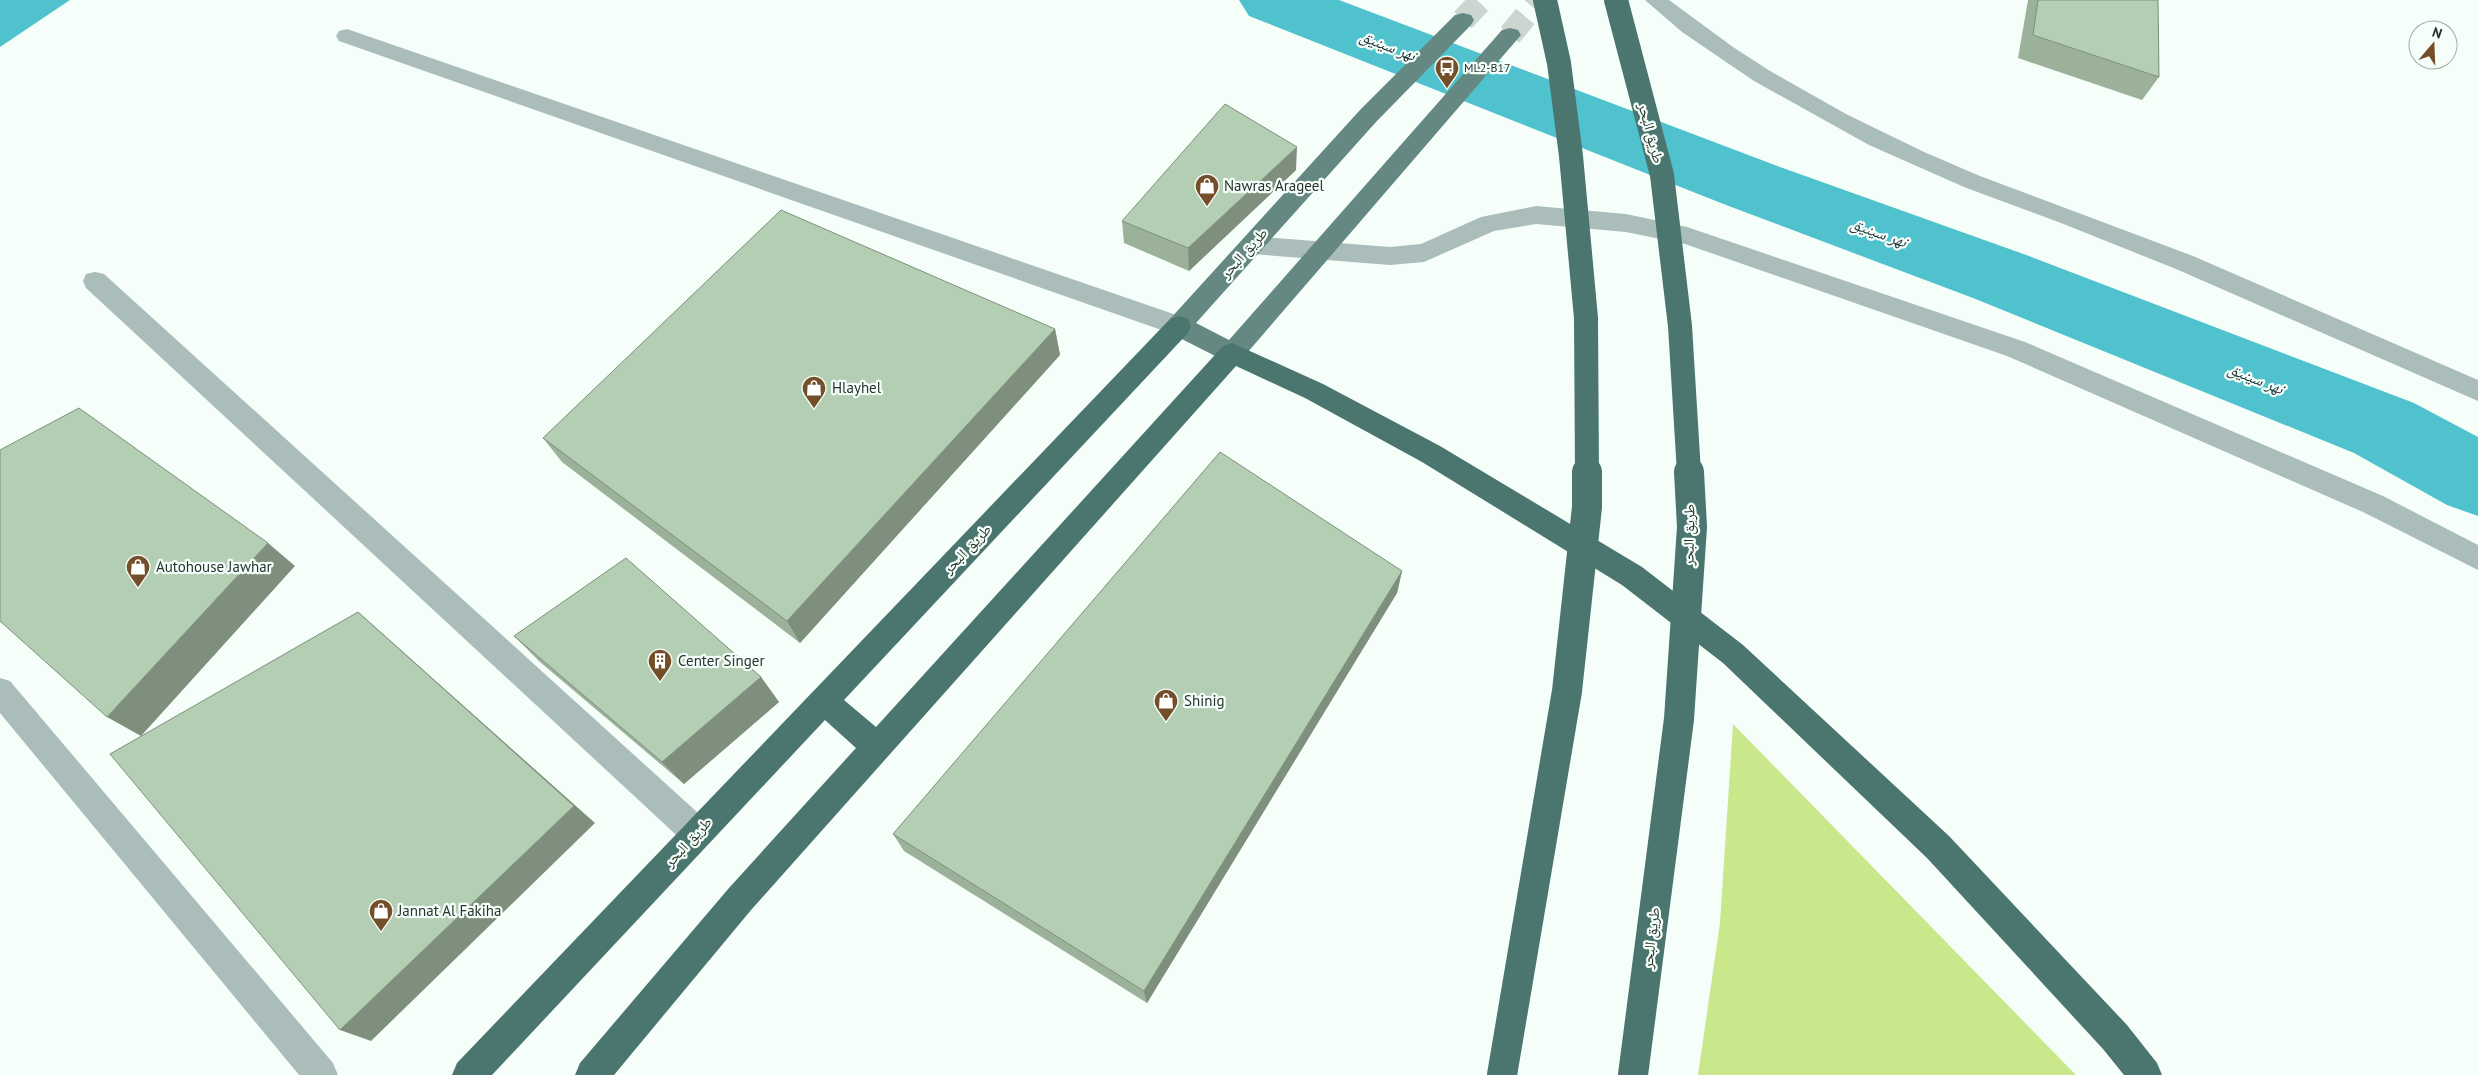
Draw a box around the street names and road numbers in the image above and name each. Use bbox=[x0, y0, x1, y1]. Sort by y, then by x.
street label: طريق البحر bbox=[1633, 100, 1669, 166]
street label: طريق البحر bbox=[1215, 223, 1272, 283]
street label: طريق البحر bbox=[1678, 504, 1700, 567]
street label: طريق البحر bbox=[938, 520, 996, 579]
street label: طريق البحر bbox=[659, 812, 716, 872]
street label: طريق البحر bbox=[1637, 906, 1665, 971]

